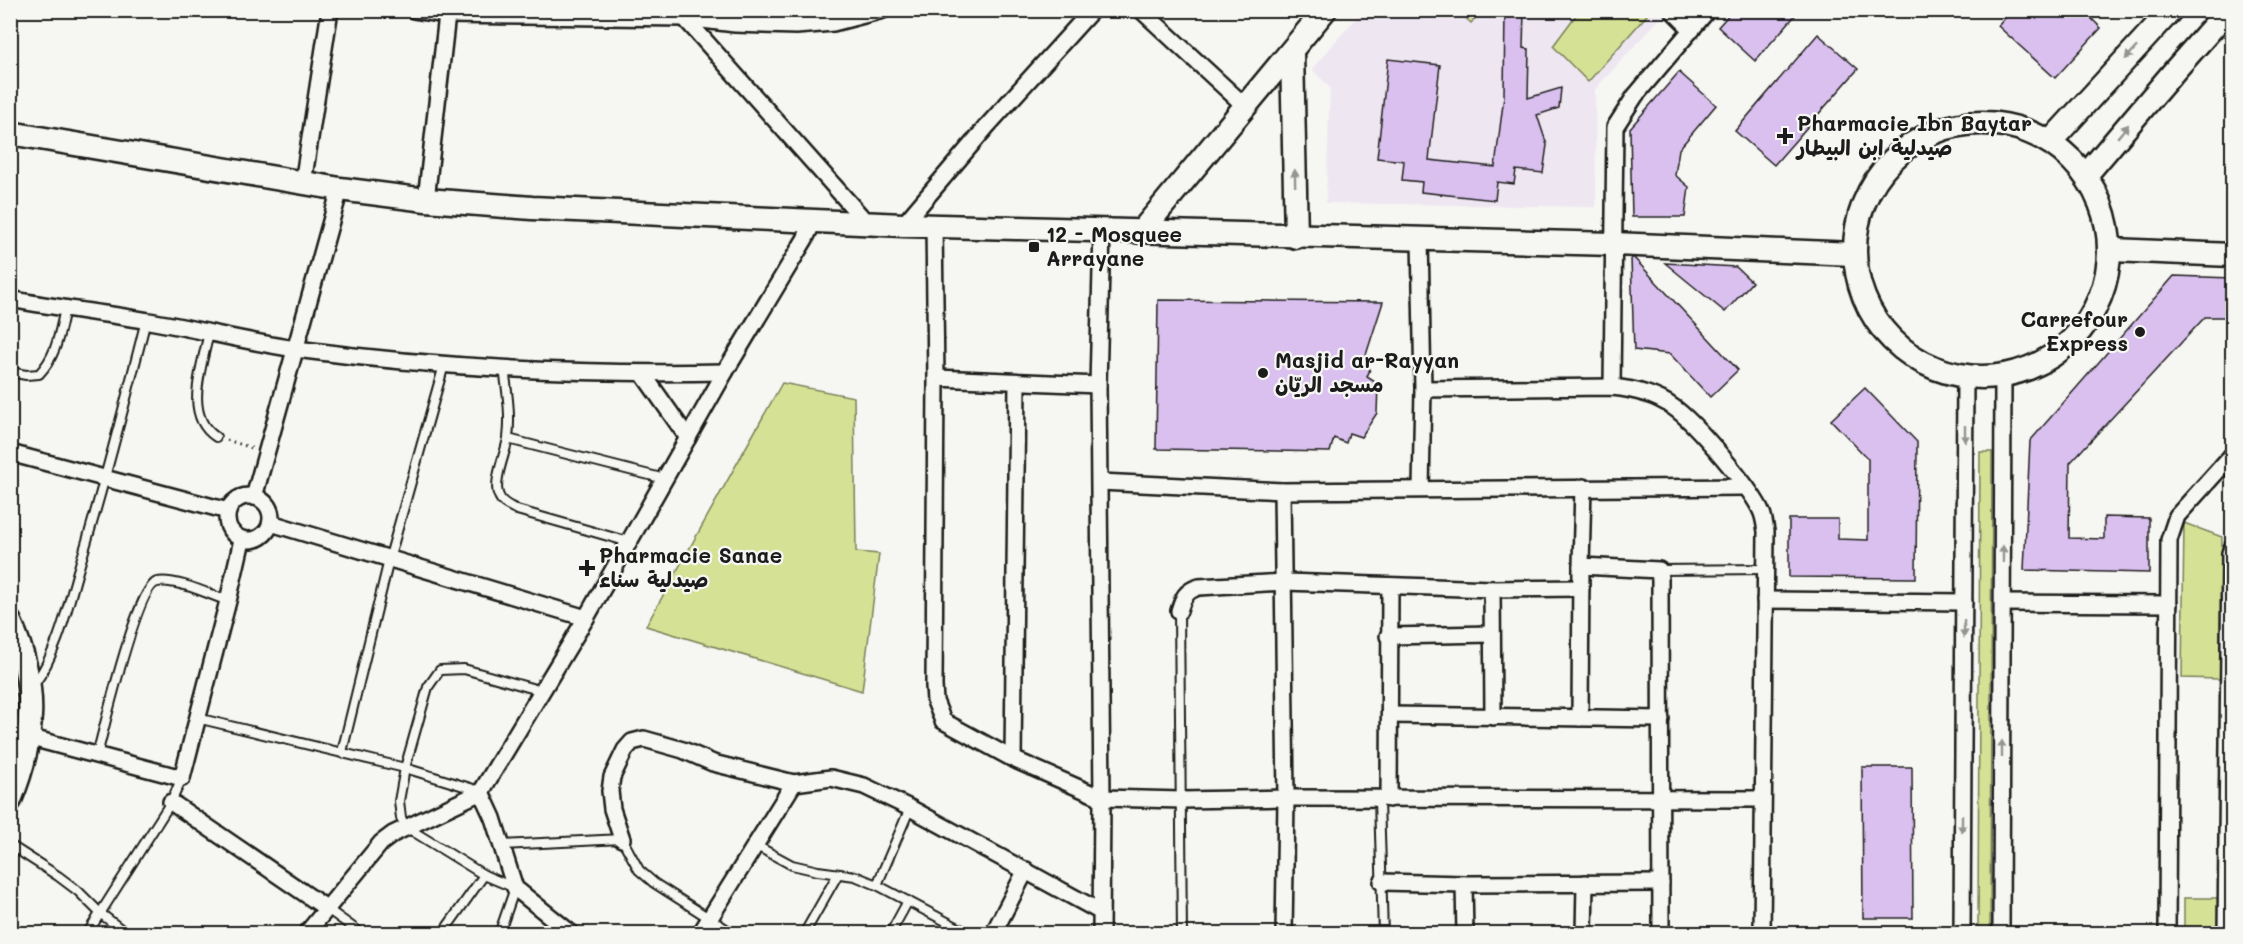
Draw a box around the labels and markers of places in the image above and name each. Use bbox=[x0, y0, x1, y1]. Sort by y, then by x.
place label: Pharmacie Ibn Baytar صيدلية ابن البيطار bbox=[1795, 109, 2032, 161]
marker: Pharmacie Ibn Baytar صيدلية ابن البيطار bbox=[1778, 129, 1792, 143]
place label: 12 - Mosquee Arrayane bbox=[1046, 220, 1182, 272]
marker: 12 - Mosquee Arrayane bbox=[1027, 240, 1041, 254]
place label: Carrefour Express bbox=[2020, 305, 2128, 356]
marker: Carrefour Express bbox=[2133, 325, 2147, 339]
place label: Masjid ar-Rayyan مسجد الريّان bbox=[1275, 346, 1459, 398]
marker: Masjid ar-Rayyan مسجد الريّان bbox=[1256, 366, 1270, 380]
place label: Pharmacie Sanae صيدلية سناء bbox=[599, 541, 782, 593]
marker: Pharmacie Sanae صيدلية سناء bbox=[580, 561, 594, 575]

